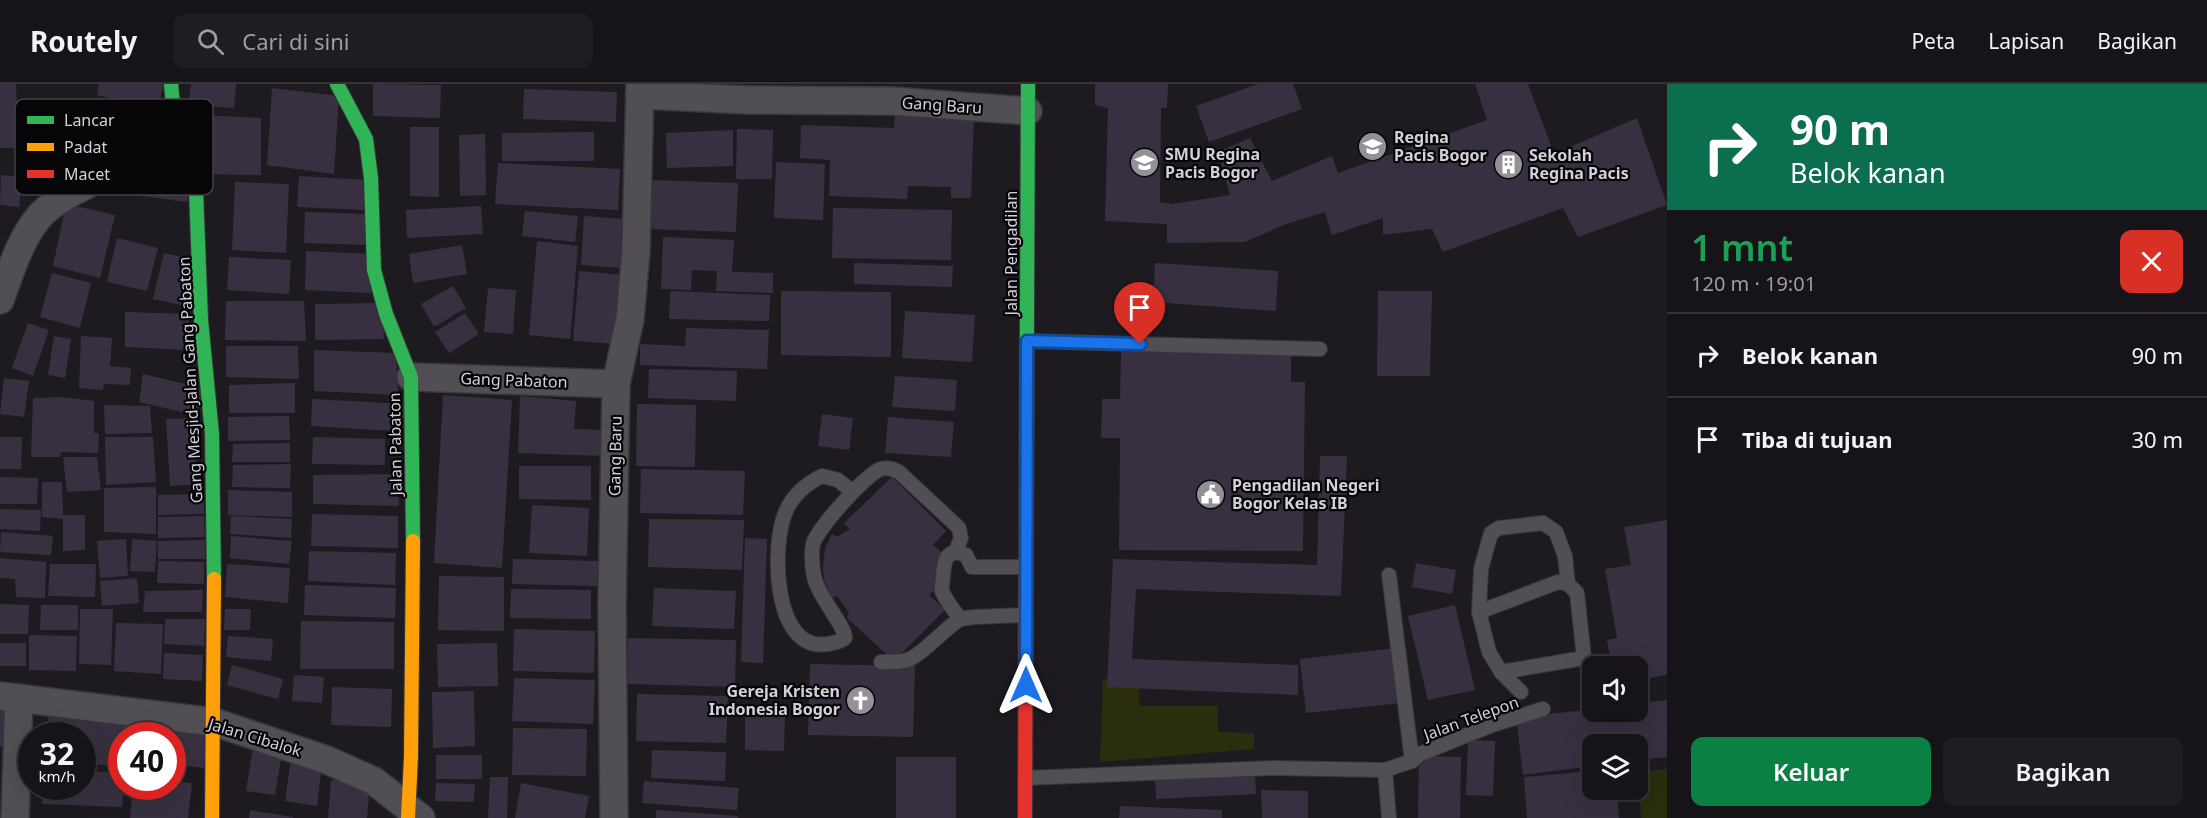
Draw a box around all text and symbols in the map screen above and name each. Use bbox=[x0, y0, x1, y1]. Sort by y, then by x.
search box bbox=[173, 14, 593, 68]
text: Routely bbox=[30, 22, 137, 60]
icon: search bbox=[194, 25, 227, 58]
text: Cari di sini bbox=[242, 26, 349, 56]
text: Peta bbox=[1911, 27, 1955, 55]
text: Lapisan bbox=[1988, 27, 2064, 55]
text: Bagikan bbox=[2097, 27, 2177, 55]
street label: Gang Baru bbox=[901, 91, 983, 119]
legend bbox=[15, 99, 213, 195]
text: 90 m bbox=[1790, 100, 1890, 157]
icon: right bbox=[1691, 108, 1769, 186]
text: Lancar bbox=[64, 109, 115, 131]
place label: Regina Pacis Bogor bbox=[1394, 126, 1487, 166]
school or university icon: Regina Pacis Bogor bbox=[1357, 130, 1389, 162]
text: Padat bbox=[64, 136, 107, 158]
place label: SMU Regina Pacis Bogor bbox=[1165, 143, 1260, 183]
place label: Sekolah Regina Pacis bbox=[1529, 144, 1629, 184]
school or university icon: SMU Regina Pacis Bogor bbox=[1128, 147, 1160, 179]
building icon: Sekolah Regina Pacis bbox=[1492, 148, 1524, 180]
text: Belok kanan bbox=[1790, 154, 1946, 191]
text: Macet bbox=[64, 163, 110, 185]
street label: Jalan Pengadilan bbox=[1000, 191, 1022, 317]
text: 1 mnt bbox=[1691, 223, 1793, 272]
button: close bbox=[2120, 230, 2183, 293]
street label: Gang Mesjid-Jalan Gang Pabaton bbox=[173, 256, 207, 504]
text: 120 m · 19:01 bbox=[1691, 270, 1816, 297]
pin bbox=[1114, 282, 1165, 344]
icon: arrive bbox=[1123, 291, 1156, 324]
icon: right bbox=[1691, 339, 1724, 372]
text: Belok kanan bbox=[1742, 340, 1878, 370]
text: 90 m bbox=[2132, 340, 2183, 370]
street label: Gang Pabaton bbox=[460, 367, 568, 393]
street label: Jalan Pabaton bbox=[383, 392, 407, 498]
street label: Gang Baru bbox=[603, 416, 627, 496]
icon: arrive bbox=[1691, 423, 1724, 456]
text: Tiba di tujuan bbox=[1742, 424, 1892, 454]
text: 30 m bbox=[2132, 424, 2183, 454]
place label: Pengadilan Negeri Bogor Kelas IB bbox=[1232, 474, 1380, 514]
public building icon: Pengadilan Negeri Bogor Kelas IB bbox=[1195, 478, 1227, 510]
position arrow bbox=[994, 653, 1058, 717]
map controls bbox=[1582, 656, 1648, 800]
button: sound bbox=[1582, 656, 1648, 722]
place label: Gereja Kristen Indonesia Bogor bbox=[709, 680, 840, 720]
church icon: Gereja Kristen Indonesia Bogor bbox=[845, 684, 877, 716]
street label: Jalan Telepon bbox=[1418, 691, 1522, 746]
street label: Jalan Cibalok bbox=[204, 712, 305, 762]
speed limit sign: 40 bbox=[108, 722, 186, 800]
text: 32 bbox=[40, 733, 74, 774]
button: layers bbox=[1582, 734, 1648, 800]
button: Keluar bbox=[1691, 737, 1931, 806]
button: Bagikan bbox=[1943, 737, 2183, 806]
text: km/h bbox=[39, 766, 75, 786]

